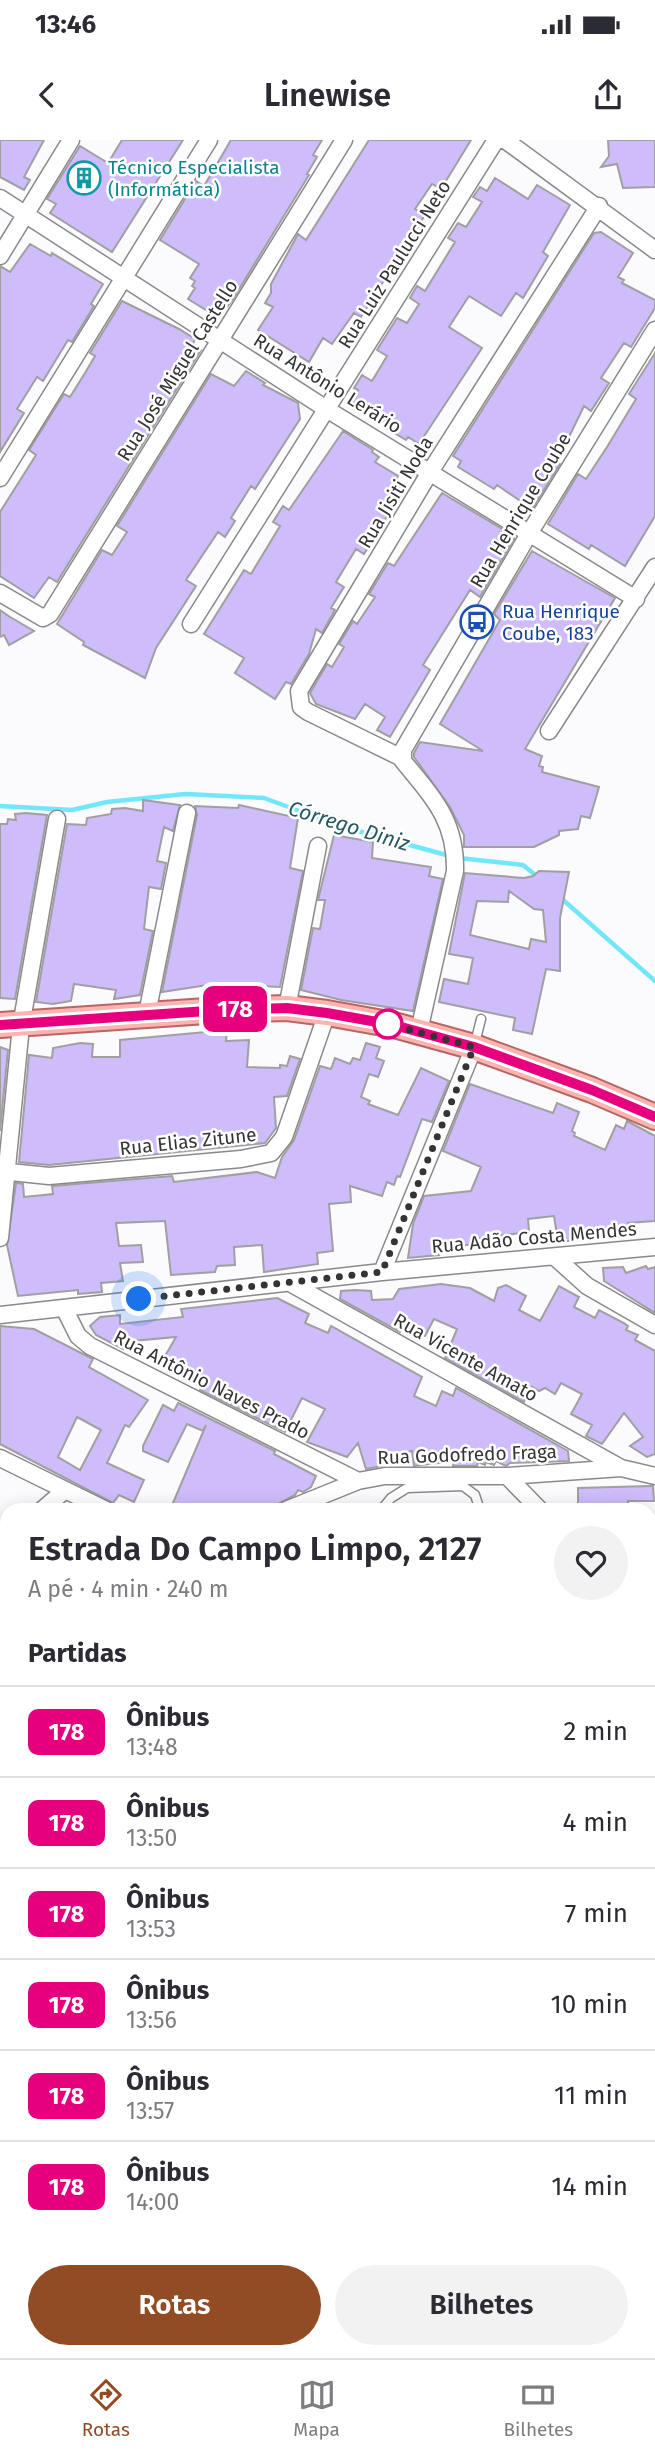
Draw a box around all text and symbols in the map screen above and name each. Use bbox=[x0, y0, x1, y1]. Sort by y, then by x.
text: 13:46 bbox=[35, 9, 96, 40]
icon: back bbox=[28, 76, 66, 114]
text: Linewise bbox=[264, 76, 391, 114]
icon: share bbox=[589, 76, 627, 114]
place label: Técnico Especialista (Informática) bbox=[108, 156, 280, 201]
building icon: Técnico Especialista (Informática) bbox=[65, 159, 103, 197]
street label: Rua Luiz Paulucci Neto bbox=[333, 176, 456, 353]
street label: Rua José Miguel Castello bbox=[112, 275, 243, 465]
street label: Rua Antônio Lerário bbox=[249, 329, 406, 438]
street label: Rua Henrique Coube bbox=[465, 429, 576, 592]
street label: Rua Jisiti Noda bbox=[353, 432, 438, 552]
place label: Rua Henrique Coube, 183 bbox=[502, 600, 620, 645]
bus stop icon: Rua Henrique Coube, 183 bbox=[458, 603, 496, 641]
water label: Córrego Diniz bbox=[285, 795, 414, 857]
line badge: 178 bbox=[195, 986, 275, 1032]
text: 178 bbox=[217, 995, 253, 1023]
unlabelled marker bbox=[373, 1009, 403, 1039]
street label: Rua Elias Zitune bbox=[118, 1123, 258, 1160]
street label: Rua Adão Costa Mendes bbox=[431, 1217, 638, 1258]
your location bbox=[121, 1281, 156, 1316]
street label: Rua Vicente Amato bbox=[390, 1308, 542, 1407]
street label: Rua Antônio Naves Prado bbox=[110, 1325, 314, 1444]
street label: Rua Godofredo Fraga bbox=[377, 1440, 557, 1469]
button: heart bbox=[554, 1526, 628, 1600]
text: Estrada Do Campo Limpo, 2127 bbox=[28, 1529, 481, 1569]
text: A pé · 4 min · 240 m bbox=[28, 1575, 229, 1603]
text: Partidas bbox=[28, 1638, 126, 1669]
text: Ônibus bbox=[126, 1702, 209, 1733]
text: 2 min bbox=[563, 1716, 628, 1747]
text: 178 bbox=[49, 1718, 84, 1746]
text: 13:48 bbox=[126, 1733, 178, 1761]
text: Ônibus bbox=[126, 1793, 209, 1824]
text: 4 min bbox=[562, 1807, 628, 1838]
text: 178 bbox=[49, 1809, 84, 1837]
text: 13:50 bbox=[126, 1824, 177, 1852]
text: Ônibus bbox=[126, 1884, 209, 1915]
text: 7 min bbox=[565, 1898, 628, 1929]
text: 178 bbox=[49, 1900, 84, 1928]
text: 13:53 bbox=[126, 1915, 176, 1943]
text: Ônibus bbox=[126, 1975, 209, 2006]
text: 10 min bbox=[550, 1989, 628, 2020]
text: 178 bbox=[49, 1991, 84, 2019]
text: 13:56 bbox=[126, 2006, 177, 2034]
text: Ônibus bbox=[126, 2066, 209, 2097]
text: 11 min bbox=[554, 2080, 628, 2111]
text: 178 bbox=[49, 2082, 84, 2110]
text: 13:57 bbox=[126, 2097, 174, 2125]
text: Ônibus bbox=[126, 2157, 209, 2188]
text: 14 min bbox=[551, 2171, 628, 2202]
text: 178 bbox=[49, 2173, 84, 2201]
text: 14:00 bbox=[126, 2188, 179, 2216]
button: Rotas bbox=[28, 2265, 321, 2345]
button: Bilhetes bbox=[335, 2265, 628, 2345]
tab: Rotas bbox=[82, 2376, 130, 2441]
tab: Mapa bbox=[293, 2376, 340, 2441]
tab: Bilhetes bbox=[503, 2376, 573, 2441]

